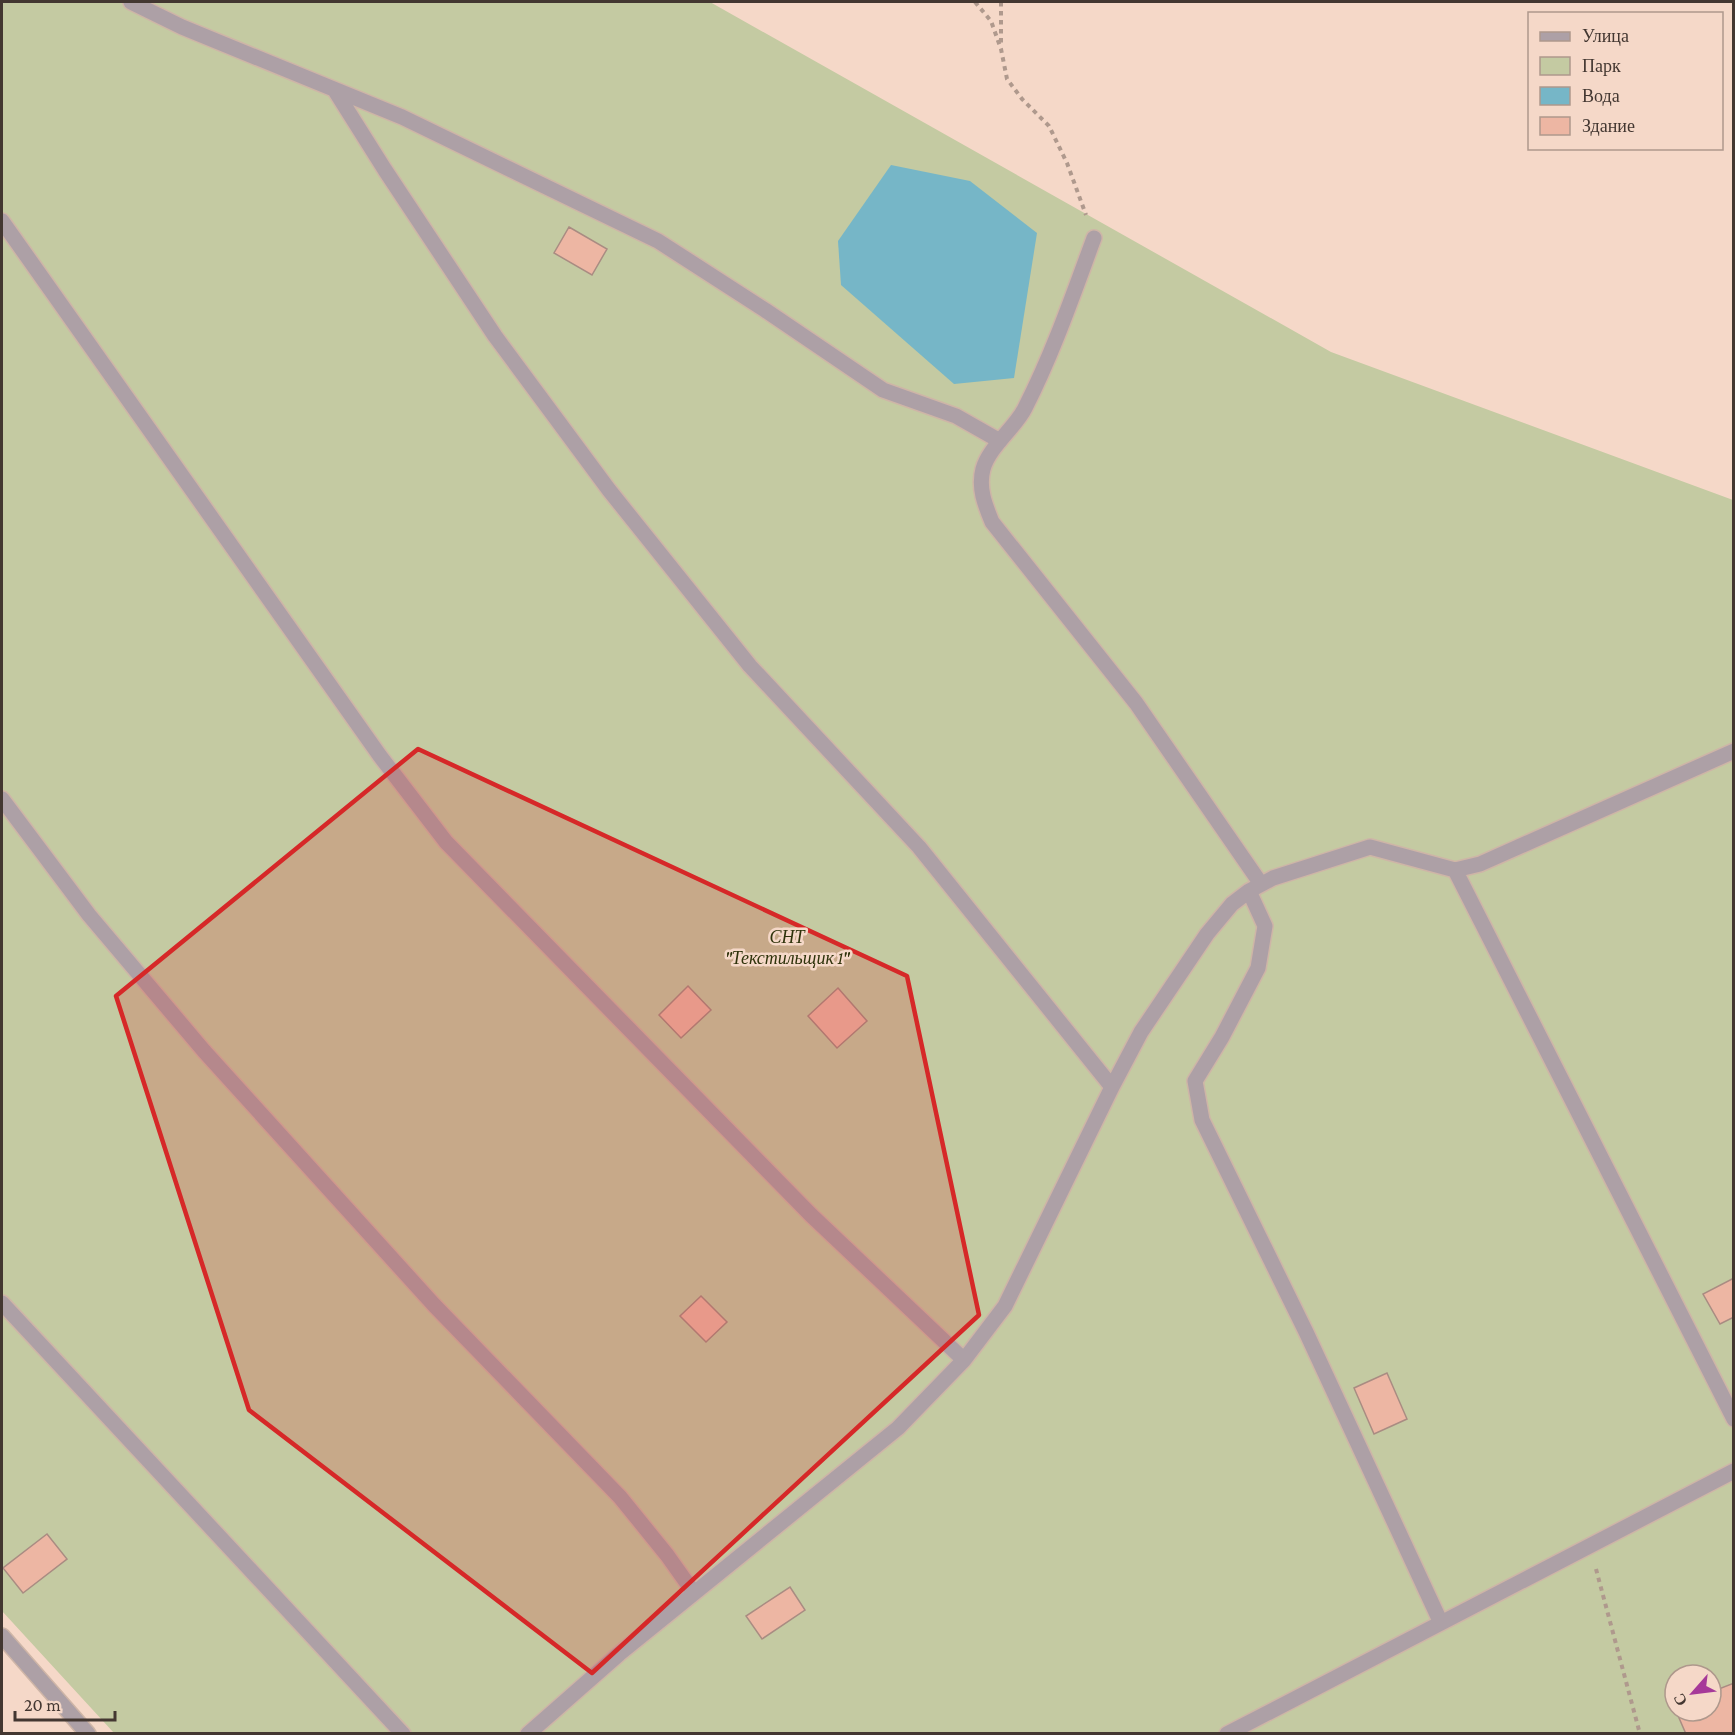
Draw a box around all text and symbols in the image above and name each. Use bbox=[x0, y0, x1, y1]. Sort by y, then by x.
legend bbox=[1528, 12, 1723, 150]
text: Улица bbox=[1582, 26, 1629, 46]
text: Парк bbox=[1582, 56, 1621, 76]
text: Вода bbox=[1582, 86, 1620, 106]
text: Здание bbox=[1582, 116, 1635, 136]
park label: СНТ "Текстильщик 1" bbox=[724, 927, 850, 968]
north arrow bbox=[1663, 1663, 1723, 1723]
scale bar bbox=[15, 1684, 116, 1722]
text: С bbox=[1670, 1691, 1690, 1709]
text: 20 m bbox=[24, 1695, 61, 1715]

